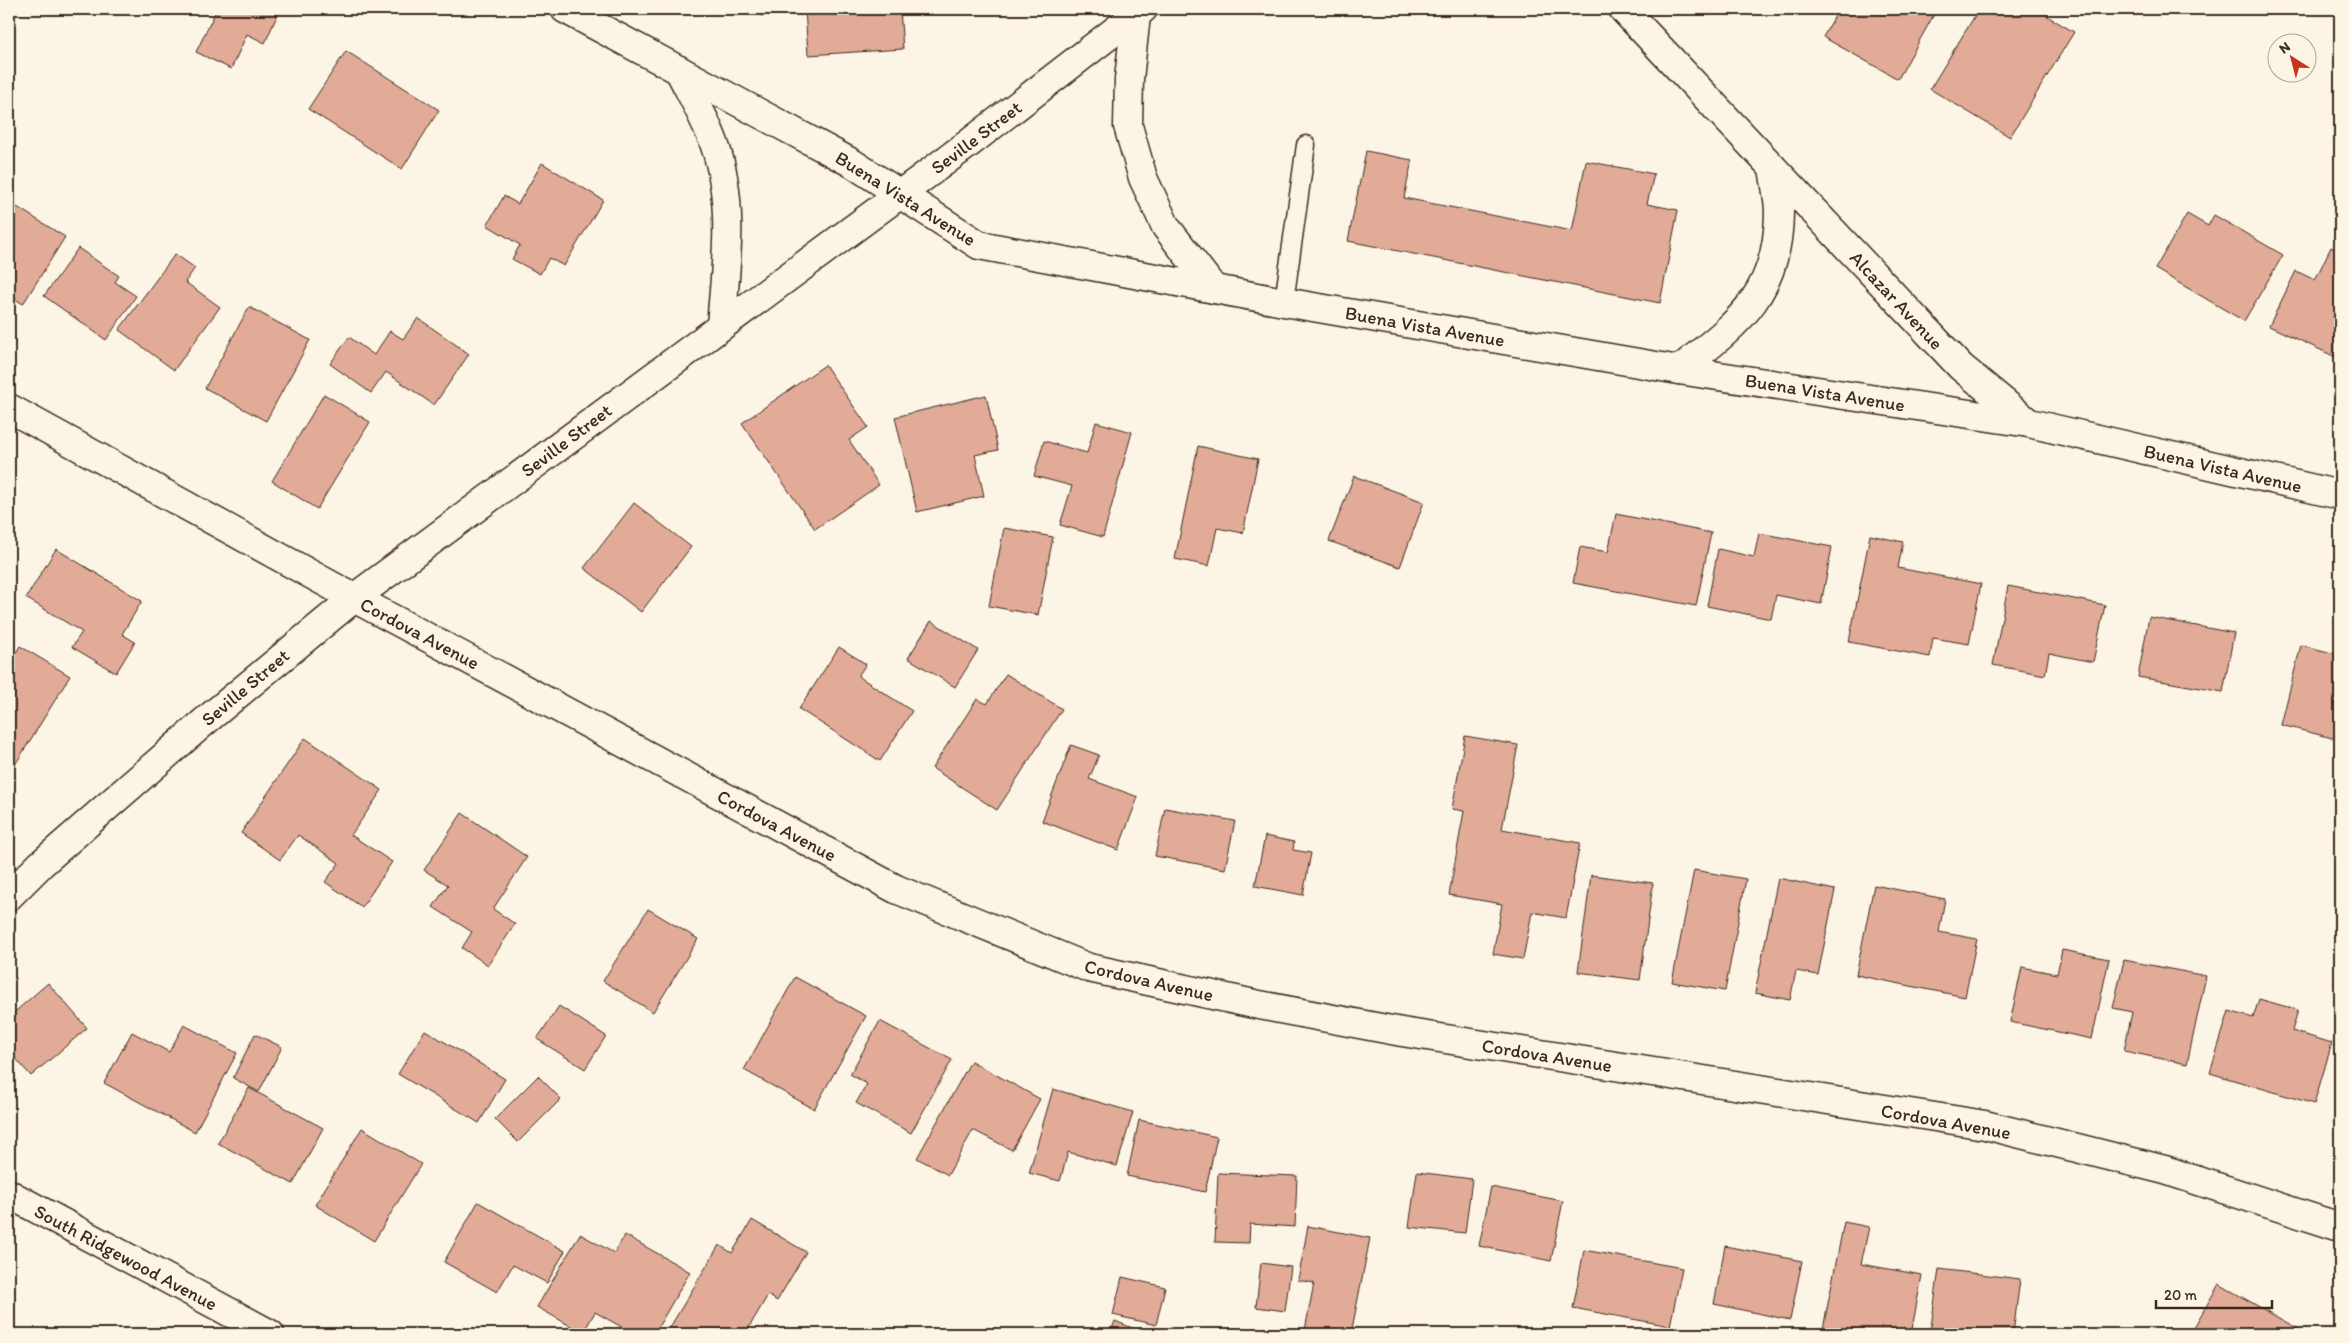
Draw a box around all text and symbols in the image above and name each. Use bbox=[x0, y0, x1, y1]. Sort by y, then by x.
north arrow bbox=[2266, 32, 2316, 82]
text: N bbox=[2276, 38, 2293, 58]
street label: Seville Street bbox=[926, 96, 1026, 179]
street label: Buena Vista Avenue bbox=[831, 146, 980, 251]
street label: Alcazar Avenue bbox=[1845, 246, 1948, 354]
street label: Buena Vista Avenue bbox=[1343, 301, 1506, 352]
street label: Buena Vista Avenue bbox=[1743, 369, 1906, 416]
street label: Seville Street bbox=[516, 399, 616, 482]
street label: Buena Vista Avenue bbox=[2142, 439, 2304, 498]
street label: Cordova Avenue bbox=[356, 592, 483, 674]
street label: Seville Street bbox=[197, 644, 294, 731]
street label: Cordova Avenue bbox=[713, 784, 840, 866]
street label: Cordova Avenue bbox=[1082, 954, 1216, 1007]
street label: Cordova Avenue bbox=[1480, 1034, 1614, 1077]
street label: Cordova Avenue bbox=[1879, 1099, 2013, 1144]
street label: South Ridgewood Avenue bbox=[30, 1199, 221, 1315]
scale bar bbox=[2156, 1278, 2273, 1310]
text: 20 m bbox=[2164, 1286, 2198, 1304]

